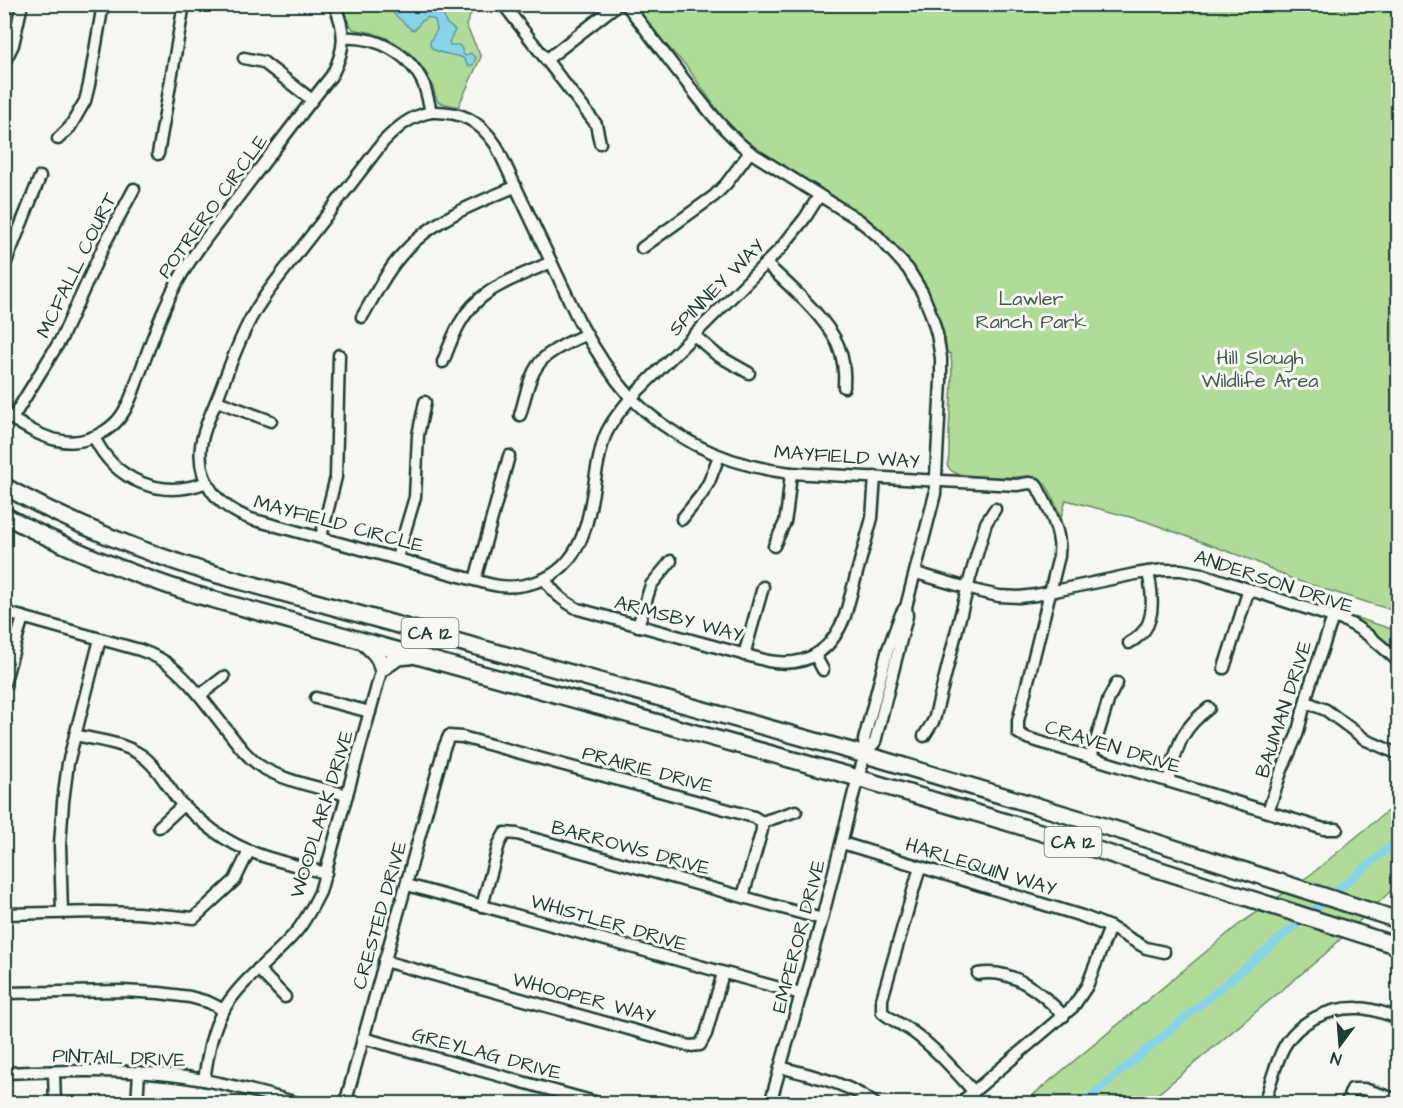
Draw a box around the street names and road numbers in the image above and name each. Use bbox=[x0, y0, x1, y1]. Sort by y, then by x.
street label: POTRERO CIRCLE bbox=[151, 129, 275, 284]
street label: MCFALL COURT bbox=[30, 188, 124, 343]
street label: SPINNEY WAY bbox=[662, 233, 772, 342]
street label: MAYFIELD WAY bbox=[773, 438, 921, 476]
street label: MAYFIELD CIRCLE bbox=[251, 488, 427, 560]
street label: ANDERSON DRIVE bbox=[1191, 543, 1357, 621]
street label: ARMSBY WAY bbox=[612, 588, 746, 650]
road number: CA 12 bbox=[402, 618, 458, 648]
street label: BAUMAN DRIVE bbox=[1249, 637, 1319, 782]
street label: CRAVEN DRIVE bbox=[1041, 713, 1184, 781]
street label: WOODLARK DRIVE bbox=[283, 727, 361, 902]
street label: PRAIRIE DRIVE bbox=[579, 739, 717, 801]
street label: BARROWS DRIVE bbox=[548, 813, 713, 883]
road number: CA 12 bbox=[1044, 827, 1102, 857]
street label: HARLEQUIN WAY bbox=[902, 831, 1060, 903]
street label: CRESTED DRIVE bbox=[345, 838, 415, 993]
street label: EMPEROR DRIVE bbox=[765, 856, 833, 1016]
street label: WHISTLER DRIVE bbox=[527, 887, 691, 959]
street label: WHOOPER WAY bbox=[509, 965, 659, 1031]
street label: GREYLAG DRIVE bbox=[409, 1021, 565, 1087]
street label: PINTAIL DRIVE bbox=[52, 1042, 186, 1074]

